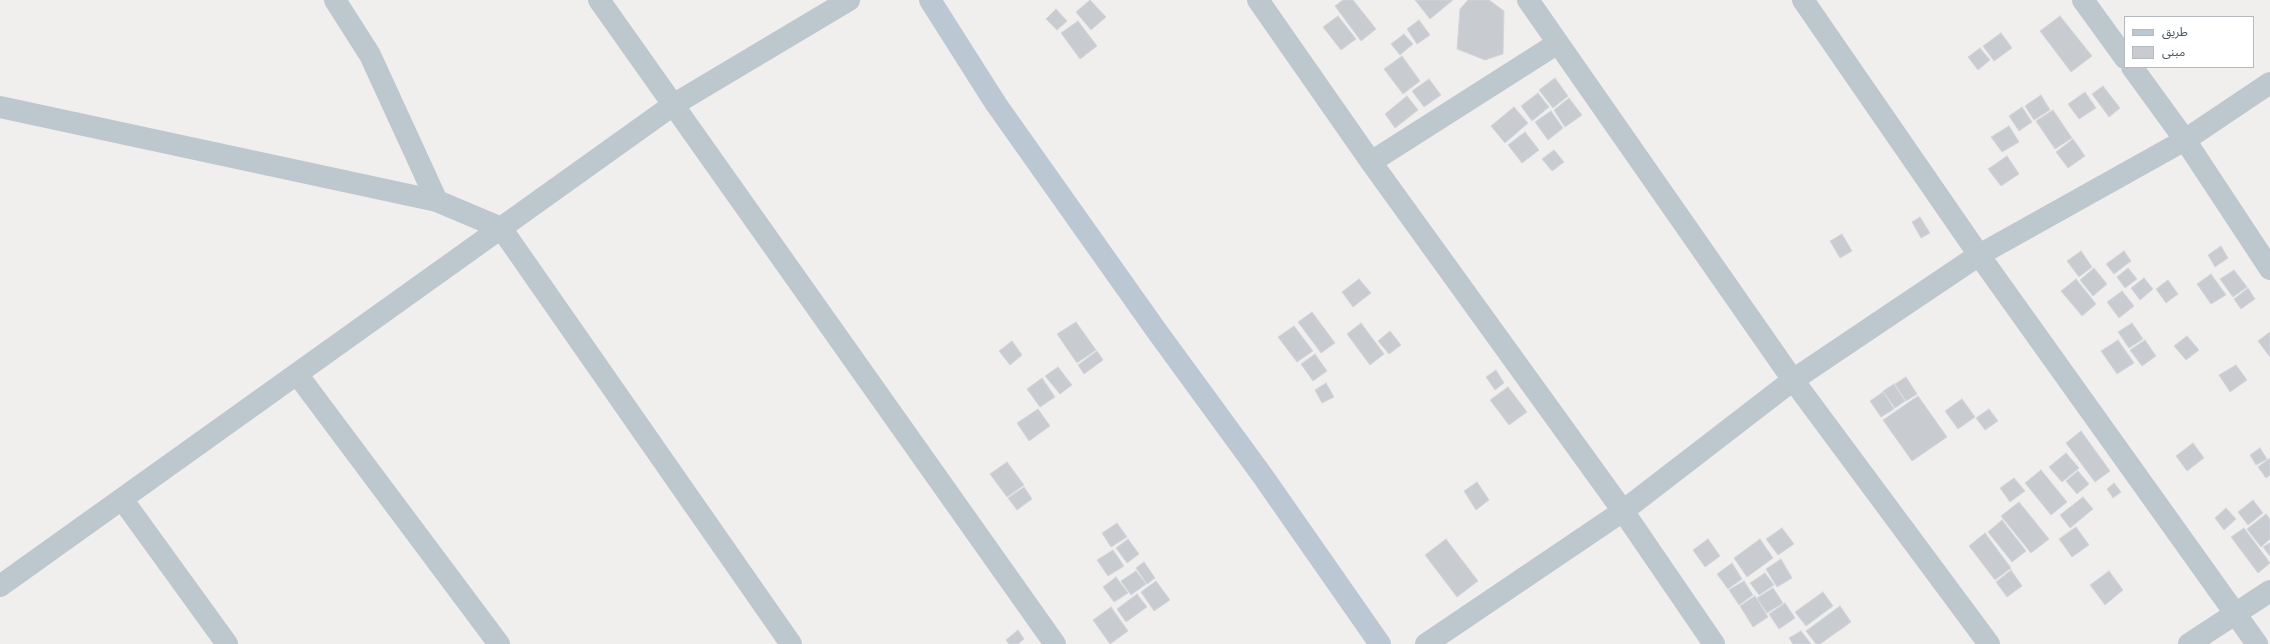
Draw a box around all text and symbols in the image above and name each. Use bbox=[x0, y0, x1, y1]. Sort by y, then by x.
legend bbox=[2124, 16, 2254, 68]
text: طريق bbox=[2162, 23, 2188, 40]
text: مبنى bbox=[2162, 43, 2185, 60]

